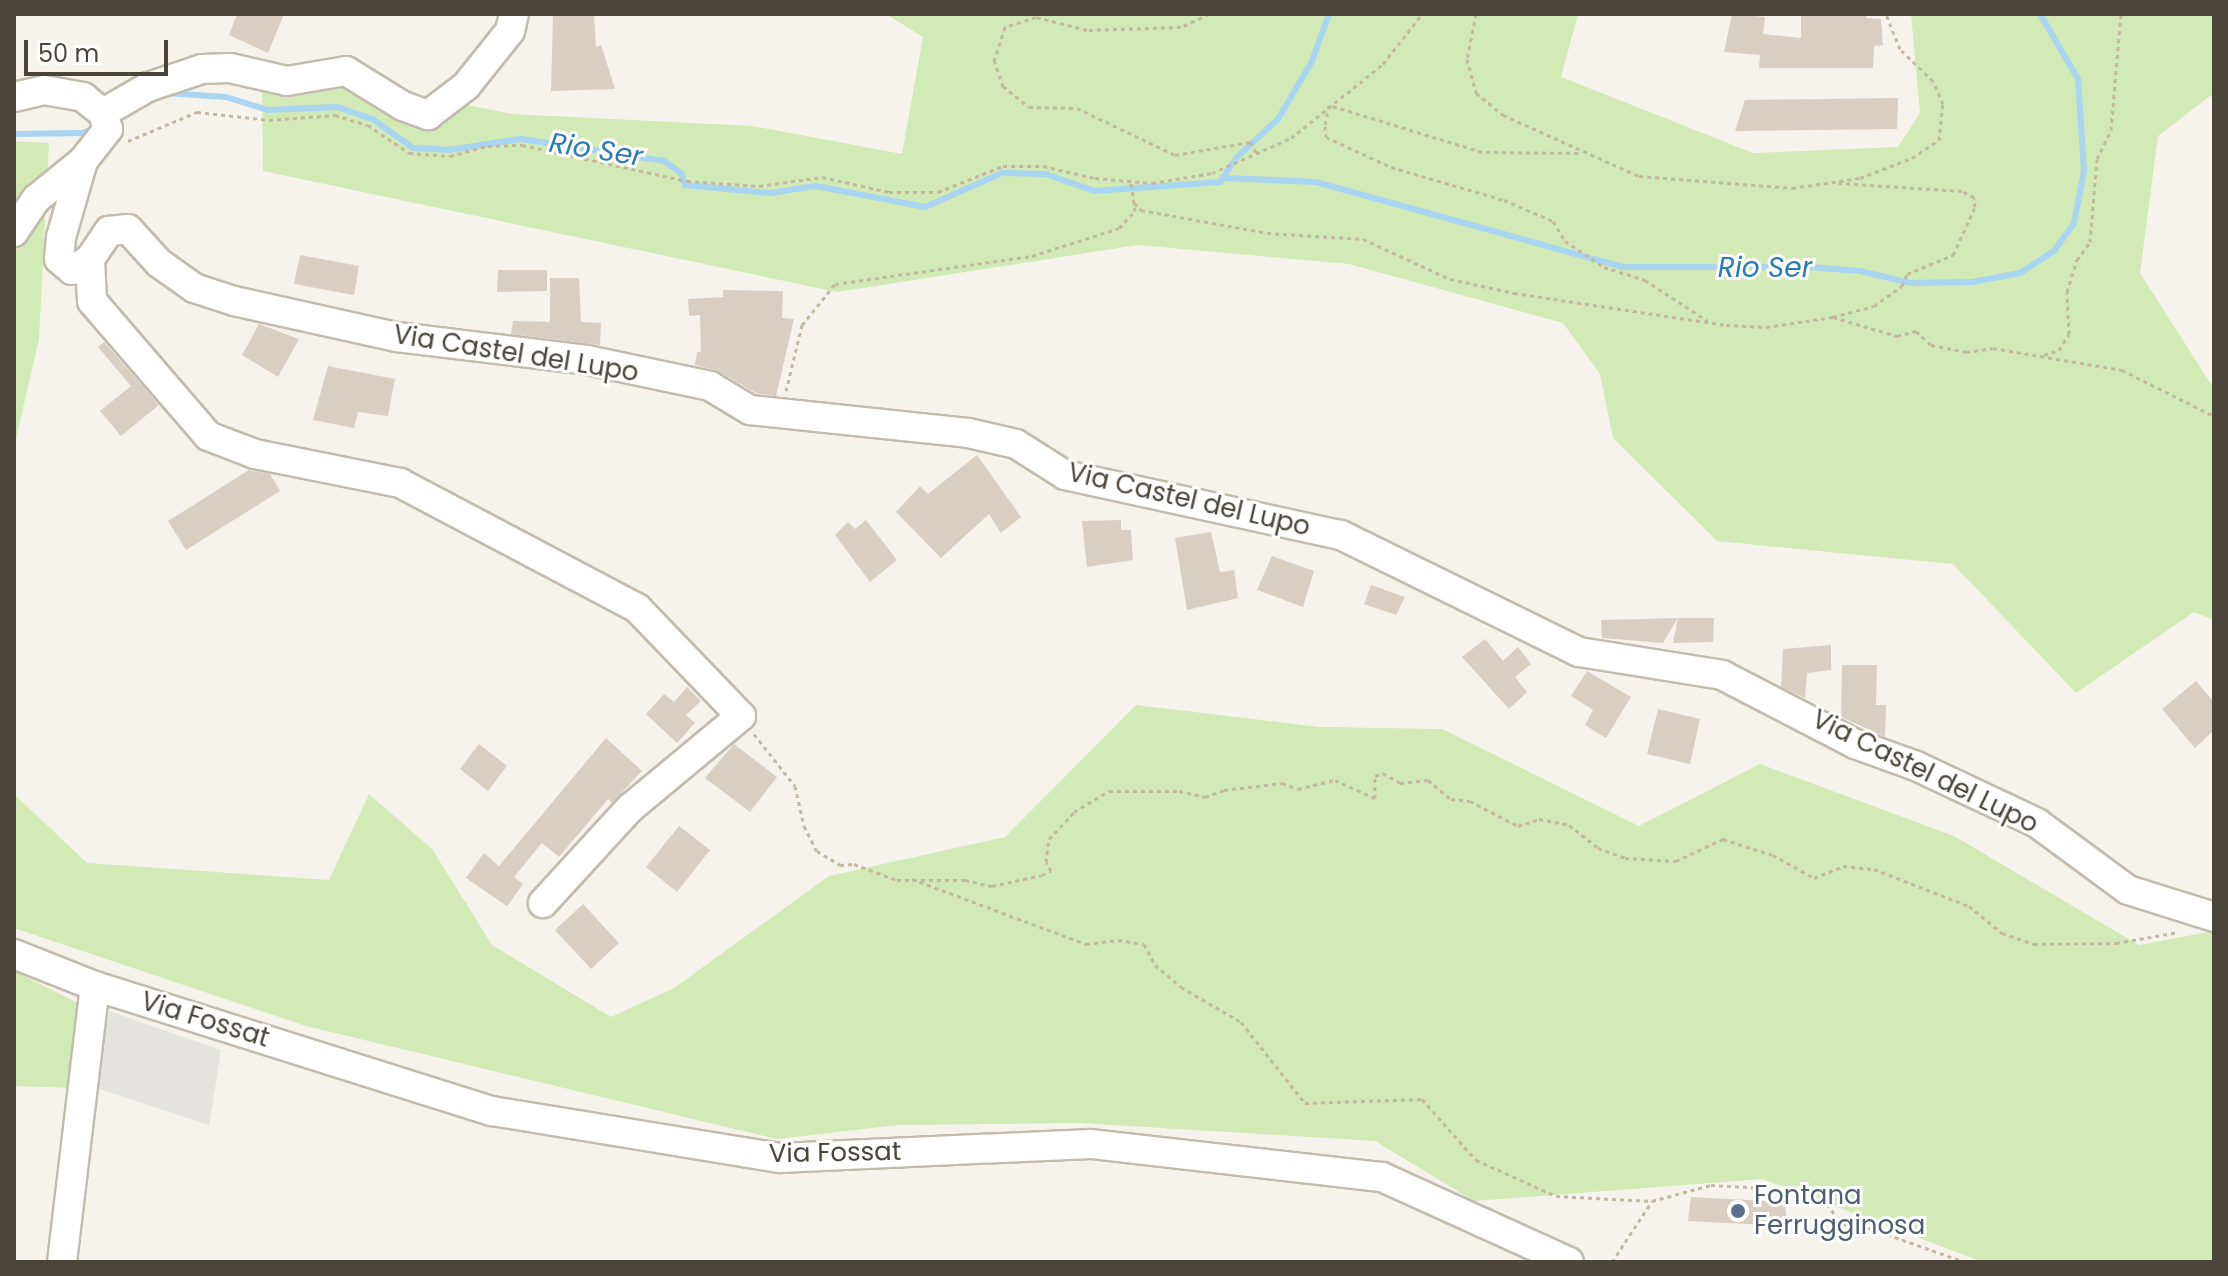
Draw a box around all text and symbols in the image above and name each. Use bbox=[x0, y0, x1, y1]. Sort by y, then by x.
scale bar bbox=[28, 24, 172, 74]
text: 50 m bbox=[38, 37, 99, 70]
water label: Rio Ser bbox=[547, 126, 645, 174]
water label: Rio Ser bbox=[1718, 251, 1812, 285]
street label: Via Castel del Lupo bbox=[391, 319, 641, 389]
street label: Via Castel del Lupo bbox=[1065, 457, 1313, 543]
street label: Via Castel del Lupo bbox=[1807, 704, 2043, 840]
street label: Via Fossat bbox=[137, 986, 273, 1054]
street label: Via Fossat bbox=[769, 1136, 901, 1170]
place label: Fontana Ferrugginosa bbox=[1754, 1180, 1925, 1242]
marker: Fontana Ferrugginosa bbox=[1729, 1202, 1747, 1220]

